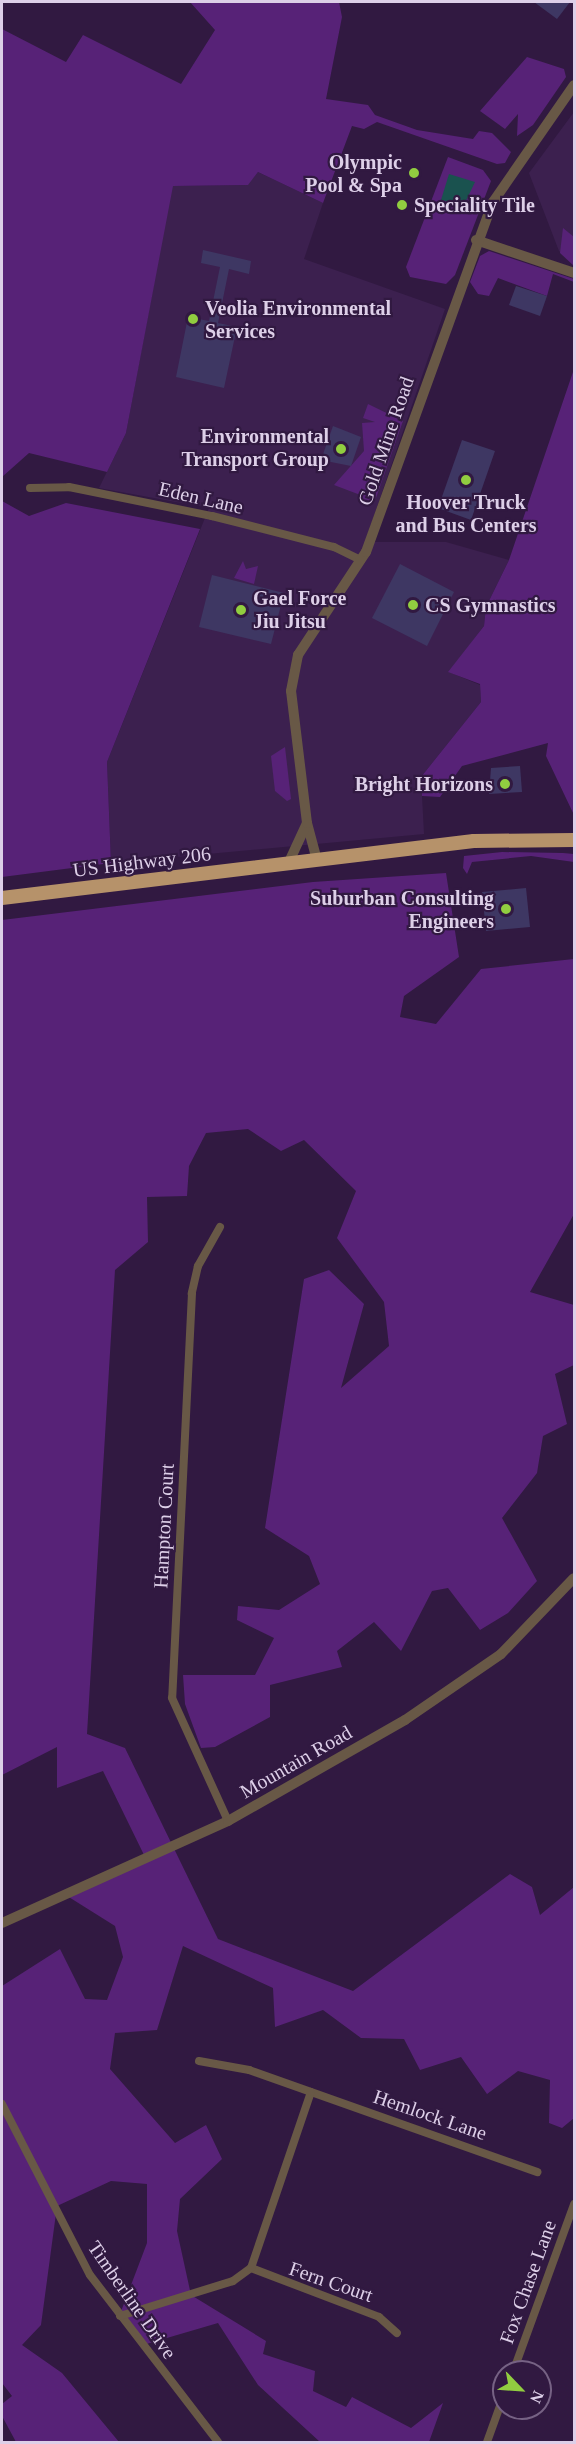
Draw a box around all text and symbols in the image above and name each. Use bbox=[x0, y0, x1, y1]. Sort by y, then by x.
place label: Olympic Pool & Spa bbox=[305, 150, 402, 197]
marker: Olympic Pool & Spa bbox=[407, 166, 421, 180]
place label: Speciality Tile bbox=[414, 193, 535, 217]
marker: Speciality Tile bbox=[395, 198, 409, 212]
place label: Veolia Environmental Services bbox=[205, 296, 391, 343]
marker: Veolia Environmental Services bbox=[186, 312, 200, 326]
street label: Gold Mine Road bbox=[353, 374, 419, 508]
place label: Environmental Transport Group bbox=[181, 425, 329, 472]
marker: Environmental Transport Group bbox=[334, 442, 348, 456]
marker: Hoover Truck and Bus Centers bbox=[459, 473, 473, 487]
street label: Eden Lane bbox=[156, 477, 246, 519]
place label: Hoover Truck and Bus Centers bbox=[395, 490, 537, 537]
place label: Gael Force Jiu Jitsu bbox=[253, 586, 346, 633]
place label: CS Gymnastics bbox=[425, 593, 556, 617]
marker: CS Gymnastics bbox=[406, 598, 420, 612]
marker: Gael Force Jiu Jitsu bbox=[234, 603, 248, 617]
place label: Bright Horizons bbox=[355, 772, 493, 796]
marker: Bright Horizons bbox=[498, 777, 512, 791]
street label: US Highway 206 bbox=[72, 842, 212, 882]
place label: Suburban Consulting Engineers bbox=[310, 886, 494, 933]
marker: Suburban Consulting Engineers bbox=[499, 902, 513, 916]
street label: Hampton Court bbox=[149, 1463, 179, 1589]
street label: Mountain Road bbox=[236, 1720, 356, 1804]
street label: Hemlock Lane bbox=[370, 2084, 490, 2146]
street label: Fox Chase Lane bbox=[494, 2217, 562, 2347]
street label: Timberline Drive bbox=[82, 2236, 182, 2364]
street label: Fern Court bbox=[286, 2256, 376, 2308]
north arrow bbox=[492, 2360, 552, 2420]
text: N bbox=[527, 2388, 547, 2406]

